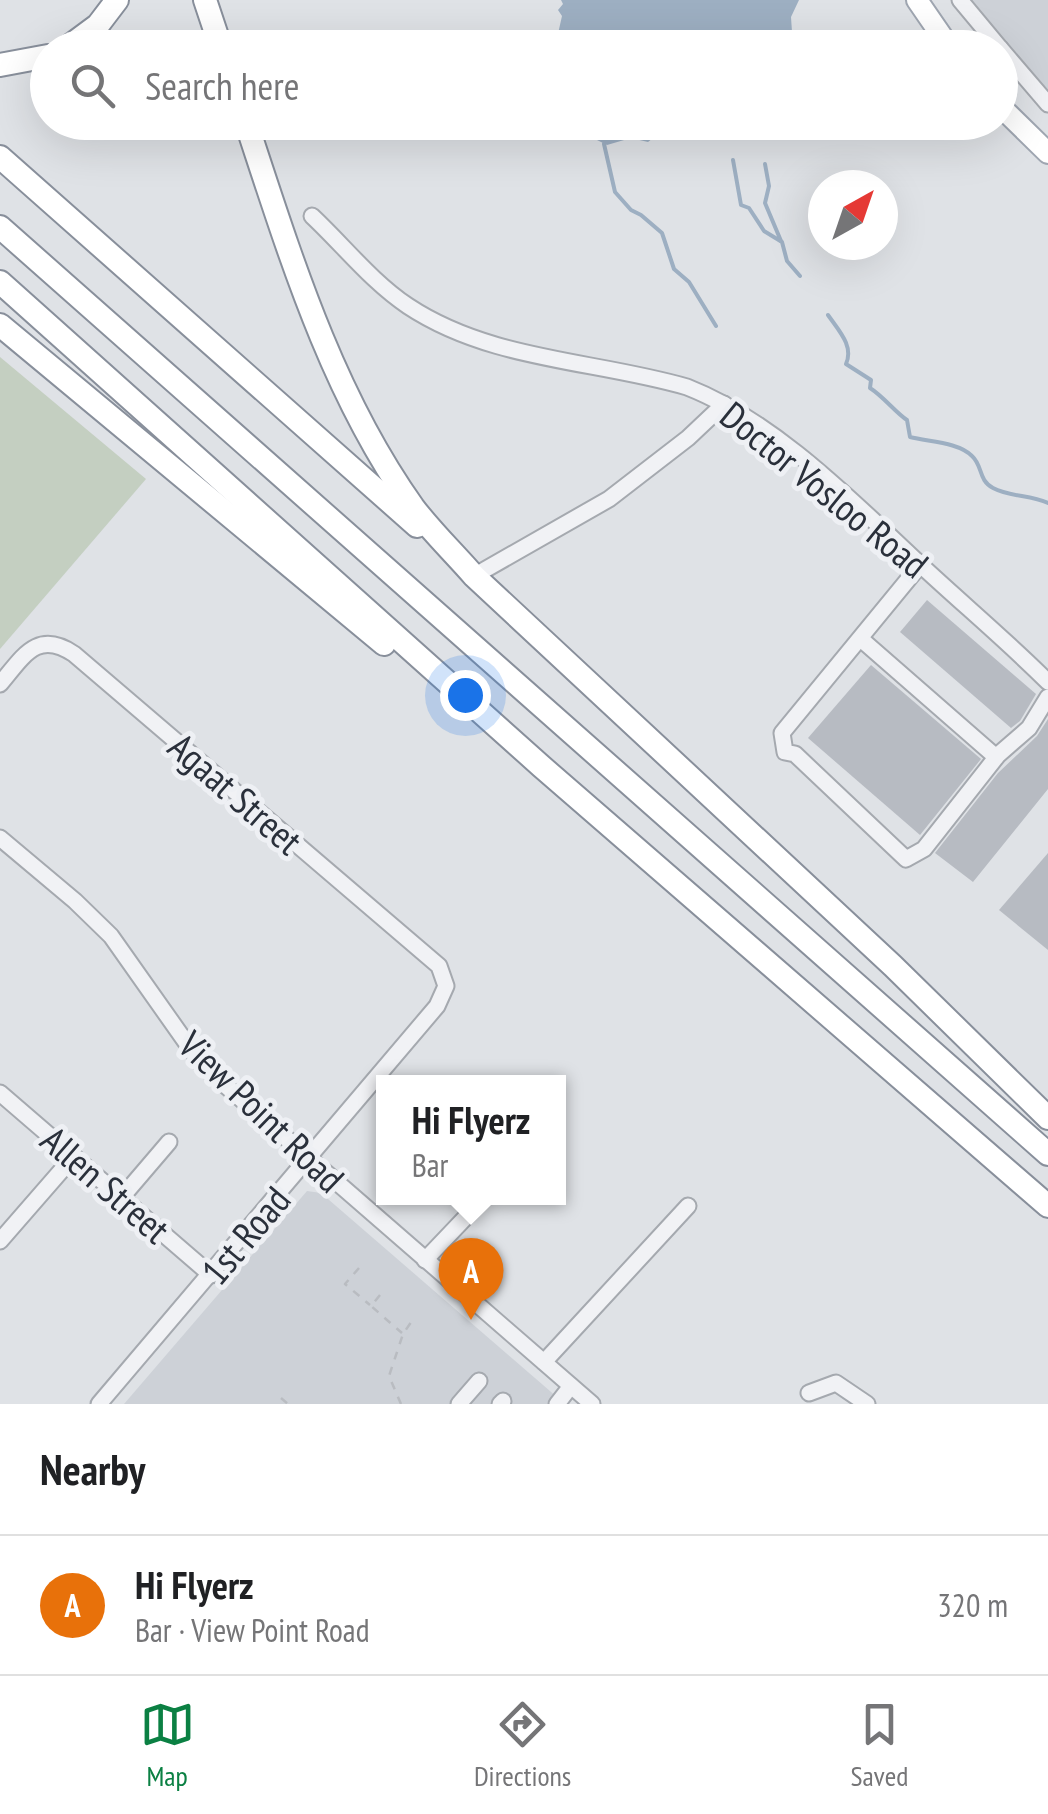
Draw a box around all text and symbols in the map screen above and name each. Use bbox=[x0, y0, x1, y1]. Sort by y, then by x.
search box bbox=[30, 30, 1018, 140]
icon: search bbox=[65, 58, 120, 113]
text: Search here bbox=[145, 61, 299, 110]
north arrow bbox=[808, 170, 898, 260]
street label: Doctor Vosloo Road bbox=[711, 390, 939, 588]
your location bbox=[440, 670, 491, 721]
street label: Agaat Street bbox=[159, 722, 313, 865]
street label: View Point Road bbox=[168, 1019, 355, 1202]
popup bbox=[376, 1075, 566, 1205]
text: Hi Flyerz bbox=[412, 1095, 530, 1144]
street label: Allen Street bbox=[32, 1115, 181, 1254]
text: Bar bbox=[412, 1144, 448, 1186]
street label: 1st Road bbox=[190, 1176, 300, 1294]
pin: A bbox=[438, 1238, 504, 1320]
text: Nearby bbox=[40, 1442, 145, 1497]
text: Hi Flyerz bbox=[135, 1560, 254, 1609]
text: A bbox=[64, 1584, 81, 1626]
text: 320 m bbox=[937, 1584, 1008, 1626]
text: Bar · View Point Road bbox=[135, 1609, 370, 1651]
tab: Map bbox=[140, 1697, 195, 1794]
tab: Directions bbox=[474, 1697, 571, 1794]
tab: Saved bbox=[851, 1697, 908, 1794]

